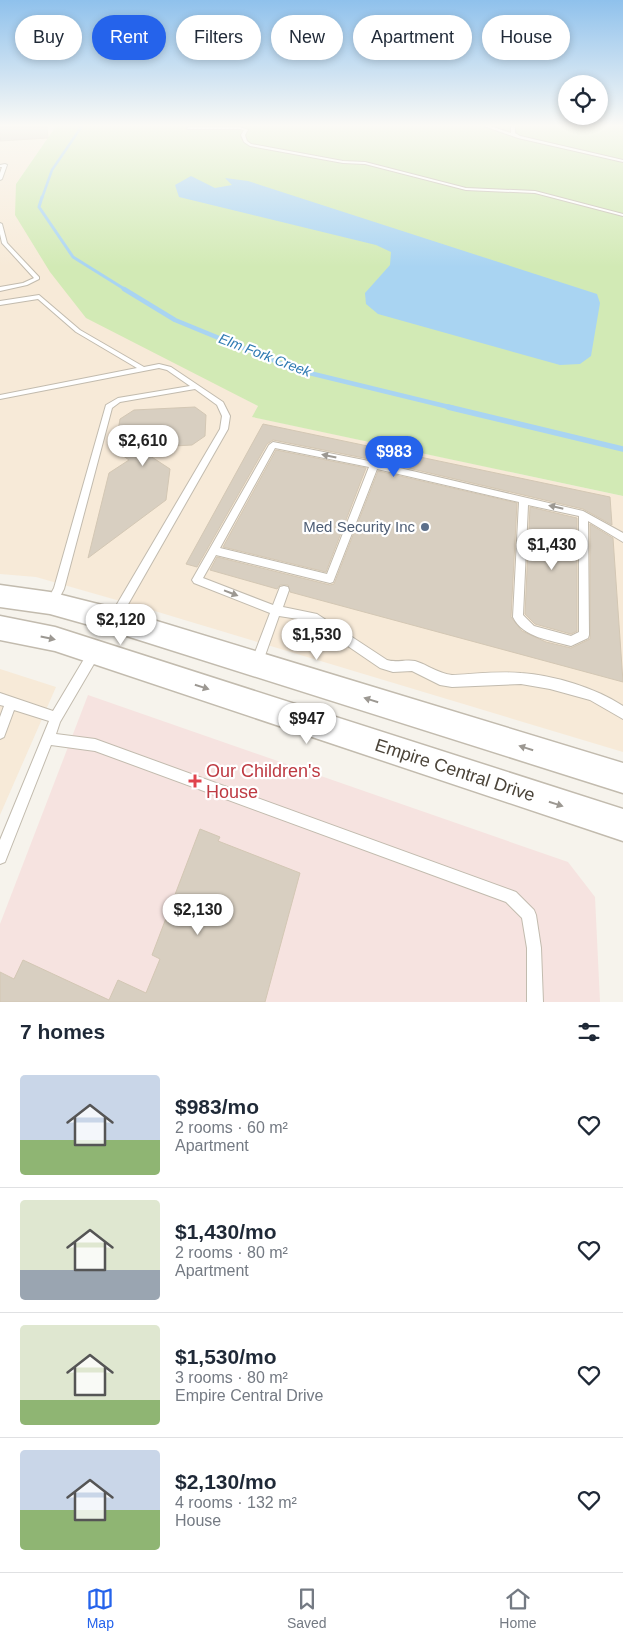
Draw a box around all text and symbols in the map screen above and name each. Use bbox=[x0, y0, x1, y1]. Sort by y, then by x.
chip: Buy bbox=[15, 15, 82, 60]
chip: Rent bbox=[92, 15, 166, 60]
chip: Filters bbox=[176, 15, 261, 60]
chip: New bbox=[271, 15, 343, 60]
chip: Apartment bbox=[353, 15, 472, 60]
chip: House bbox=[482, 15, 570, 60]
map controls bbox=[558, 75, 608, 125]
button: locate bbox=[558, 75, 608, 125]
water label: Elm Fork Creek bbox=[217, 330, 314, 380]
pin: $2,610 bbox=[102, 424, 184, 467]
text: $2,610 bbox=[119, 432, 167, 449]
pin: $983 bbox=[364, 436, 424, 478]
text: $983 bbox=[376, 443, 412, 460]
one-way arrow bbox=[321, 452, 336, 460]
one-way arrow bbox=[548, 503, 563, 511]
place label: Med Security Inc bbox=[303, 518, 415, 535]
marker: Med Security Inc bbox=[419, 521, 431, 533]
pin: $1,430 bbox=[511, 528, 593, 571]
text: $1,430 bbox=[528, 536, 576, 553]
one-way arrow bbox=[223, 590, 238, 597]
pin: $2,120 bbox=[80, 604, 162, 646]
text: $2,120 bbox=[97, 611, 145, 628]
pin: $1,530 bbox=[276, 618, 358, 661]
text: $1,530 bbox=[293, 626, 341, 643]
one-way arrow bbox=[40, 634, 55, 642]
one-way arrow bbox=[195, 684, 210, 692]
one-way arrow bbox=[364, 695, 379, 703]
pin: $947 bbox=[277, 702, 337, 745]
text: $947 bbox=[289, 710, 325, 727]
street label: Empire Central Drive bbox=[372, 735, 538, 805]
one-way arrow bbox=[519, 744, 534, 752]
place label: Our Children's House bbox=[206, 761, 320, 802]
marker: Our Children's House bbox=[188, 774, 202, 788]
one-way arrow bbox=[549, 800, 564, 808]
pin: $2,130 bbox=[157, 894, 239, 936]
text: $2,130 bbox=[174, 901, 222, 918]
icon: filters bbox=[575, 1018, 603, 1046]
text: 7 homes bbox=[20, 1020, 105, 1043]
icon: home bbox=[60, 1095, 120, 1155]
text: $983/mo bbox=[175, 1095, 259, 1118]
icon: heart bbox=[575, 1111, 603, 1139]
text: 2 rooms · 60 m² bbox=[175, 1119, 288, 1136]
text: Apartment bbox=[175, 1137, 249, 1154]
icon: home bbox=[60, 1220, 120, 1280]
text: $1,430/mo bbox=[175, 1220, 277, 1243]
icon: heart bbox=[575, 1236, 603, 1264]
text: 2 rooms · 80 m² bbox=[175, 1244, 288, 1261]
text: Apartment bbox=[175, 1262, 249, 1279]
icon: home bbox=[60, 1345, 120, 1405]
text: $1,530/mo bbox=[175, 1345, 277, 1368]
icon: heart bbox=[575, 1361, 603, 1389]
text: 3 rooms · 80 m² bbox=[175, 1369, 288, 1386]
text: Empire Central Drive bbox=[175, 1387, 323, 1404]
icon: home bbox=[60, 1470, 120, 1530]
text: $2,130/mo bbox=[175, 1470, 277, 1493]
icon: heart bbox=[575, 1486, 603, 1514]
text: 4 rooms · 132 m² bbox=[175, 1494, 297, 1511]
text: House bbox=[175, 1512, 221, 1529]
tab: Map bbox=[86, 1585, 114, 1631]
tab: Saved bbox=[287, 1585, 327, 1631]
tab: Home bbox=[499, 1585, 537, 1631]

